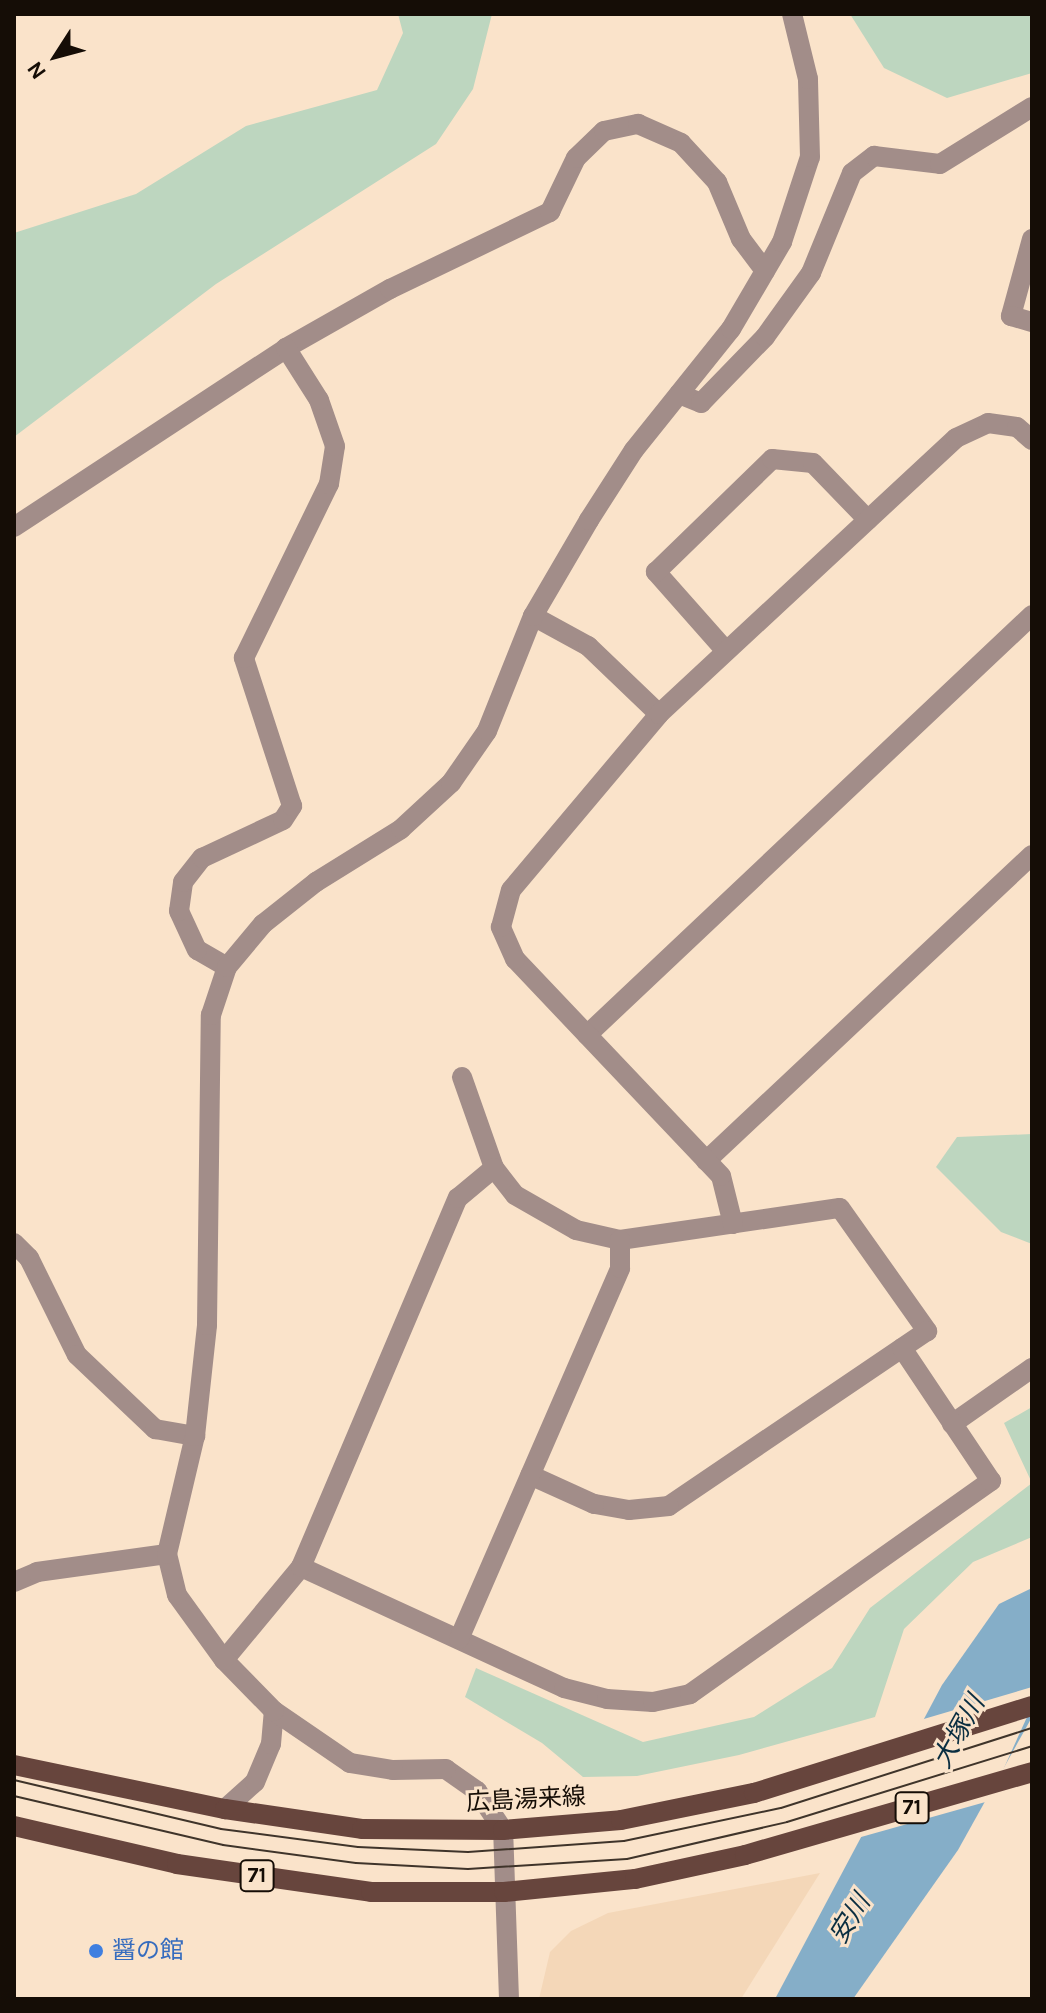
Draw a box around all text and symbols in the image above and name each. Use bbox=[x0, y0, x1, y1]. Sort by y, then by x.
north arrow bbox=[16, 16, 96, 96]
text: N bbox=[21, 56, 52, 84]
water label: 大塚川 bbox=[926, 1690, 992, 1774]
street label: 広島湯来線 bbox=[465, 1782, 587, 1818]
road number: 71 bbox=[894, 1790, 930, 1826]
road number: 71 bbox=[239, 1858, 275, 1894]
water label: 安川 bbox=[823, 1889, 877, 1949]
place label: 醤の館 bbox=[112, 1937, 184, 1965]
marker: 醤の館 bbox=[87, 1942, 105, 1960]

